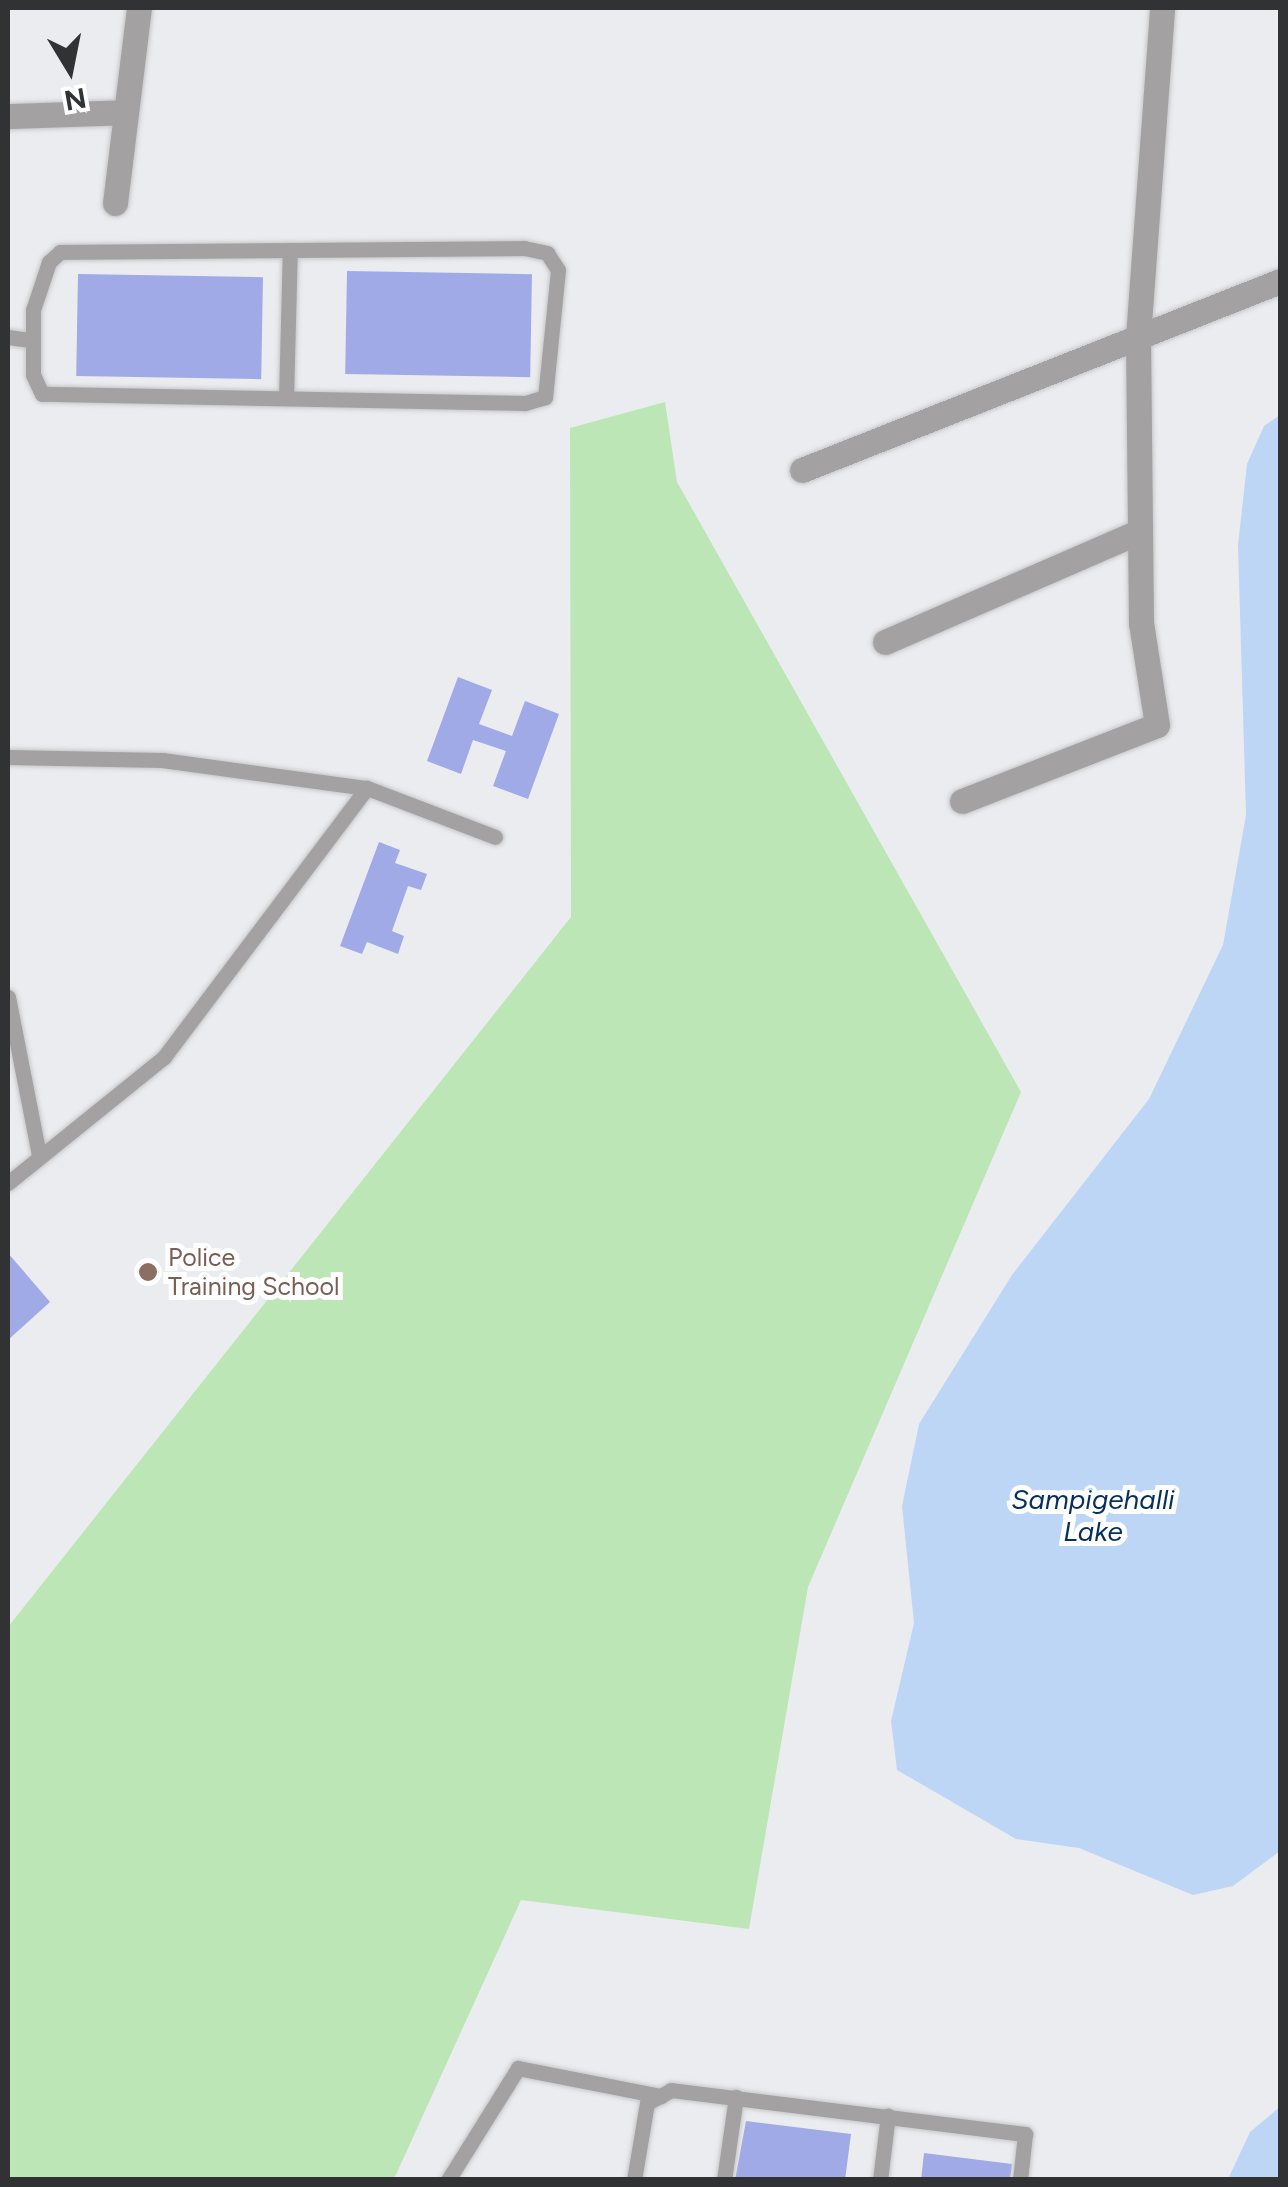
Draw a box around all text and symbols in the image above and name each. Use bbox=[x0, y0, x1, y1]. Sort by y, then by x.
north arrow bbox=[20, 20, 120, 120]
text: N bbox=[62, 81, 89, 118]
place label: Police Training School bbox=[168, 1243, 340, 1302]
marker: Police Training School bbox=[137, 1261, 159, 1283]
water label: Sampigehalli Lake bbox=[1011, 1482, 1175, 1548]

